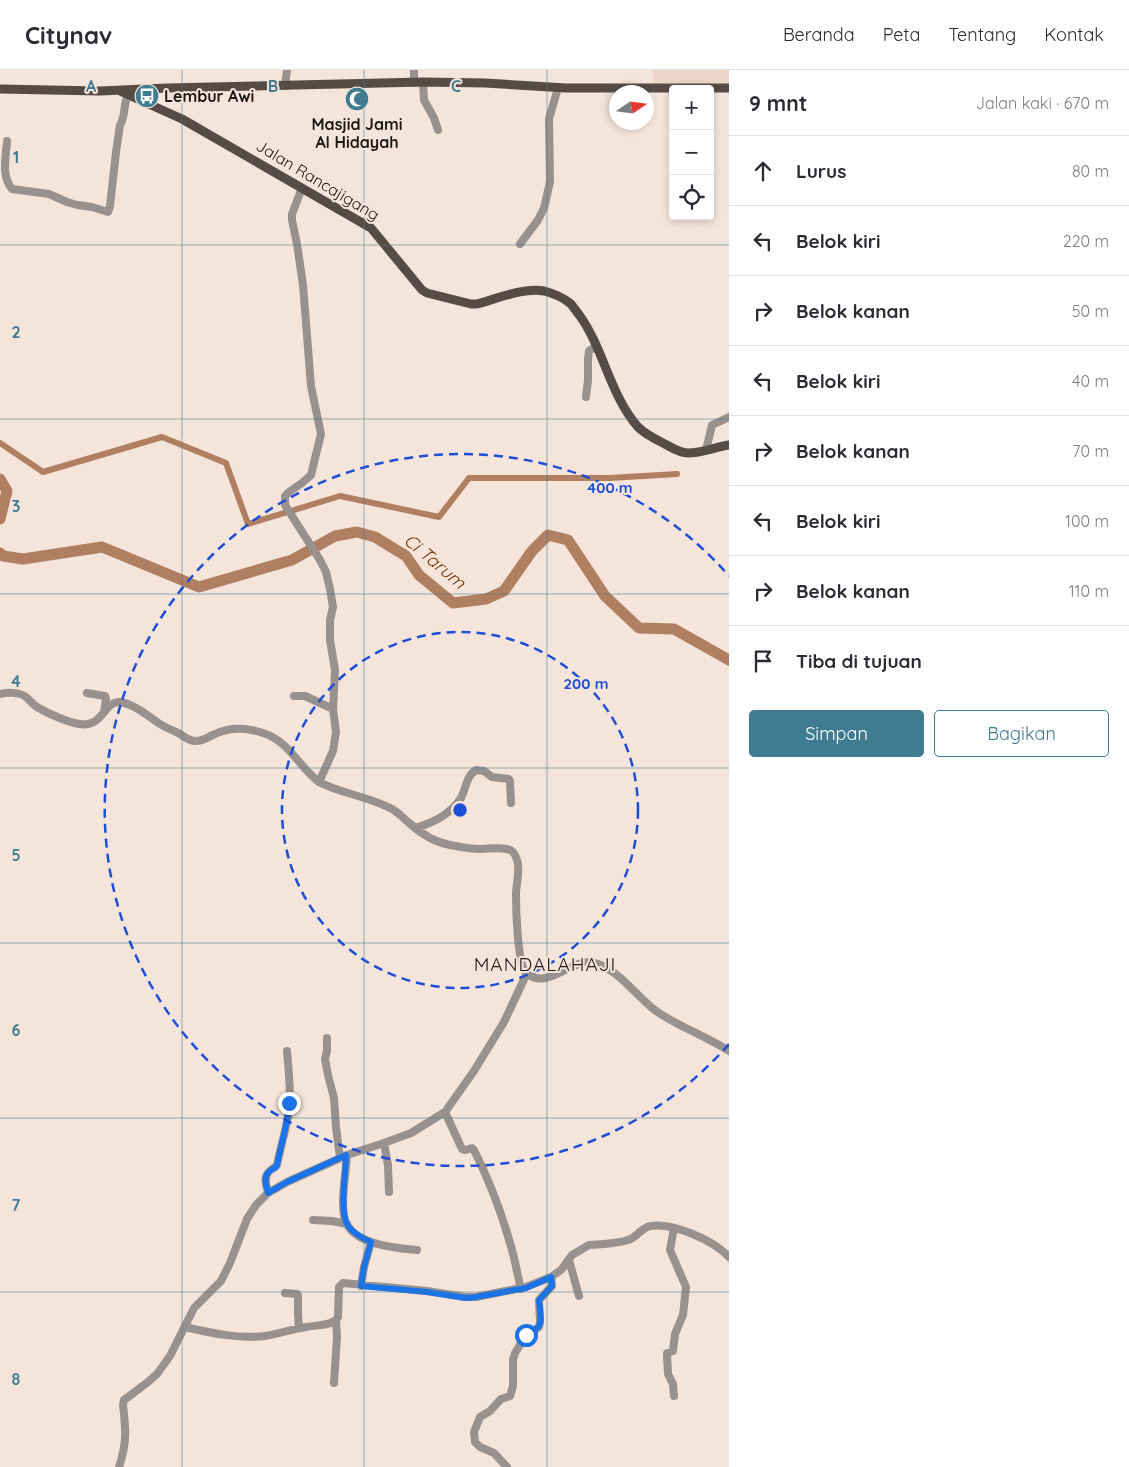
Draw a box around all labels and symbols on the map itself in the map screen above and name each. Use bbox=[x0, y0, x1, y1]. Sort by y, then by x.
text: A bbox=[86, 76, 97, 96]
text: B bbox=[268, 76, 278, 96]
text: C bbox=[451, 76, 461, 96]
bus stop icon: Lembur Awi bbox=[134, 83, 160, 109]
north arrow bbox=[609, 85, 654, 130]
place label: Lembur Awi bbox=[164, 86, 254, 106]
mosque icon: Masjid Jami Al Hidayah bbox=[344, 86, 370, 112]
place label: Masjid Jami Al Hidayah bbox=[312, 114, 402, 152]
street label: Jalan Rancajigang bbox=[253, 135, 383, 225]
text: 1 bbox=[13, 147, 19, 167]
text: 2 bbox=[11, 322, 21, 342]
text: 400 m bbox=[587, 478, 633, 497]
text: 3 bbox=[12, 496, 20, 516]
water label: Ci Tarum bbox=[399, 528, 471, 594]
text: 4 bbox=[11, 671, 21, 691]
text: 200 m bbox=[564, 674, 609, 693]
centre of rings bbox=[451, 801, 469, 819]
text: 5 bbox=[11, 845, 21, 865]
district label: MANDALAHAJI bbox=[474, 952, 616, 976]
text: 6 bbox=[12, 1020, 21, 1040]
route end bbox=[278, 1092, 301, 1115]
text: 7 bbox=[12, 1195, 21, 1215]
route start bbox=[515, 1324, 538, 1347]
text: 8 bbox=[12, 1369, 21, 1389]

